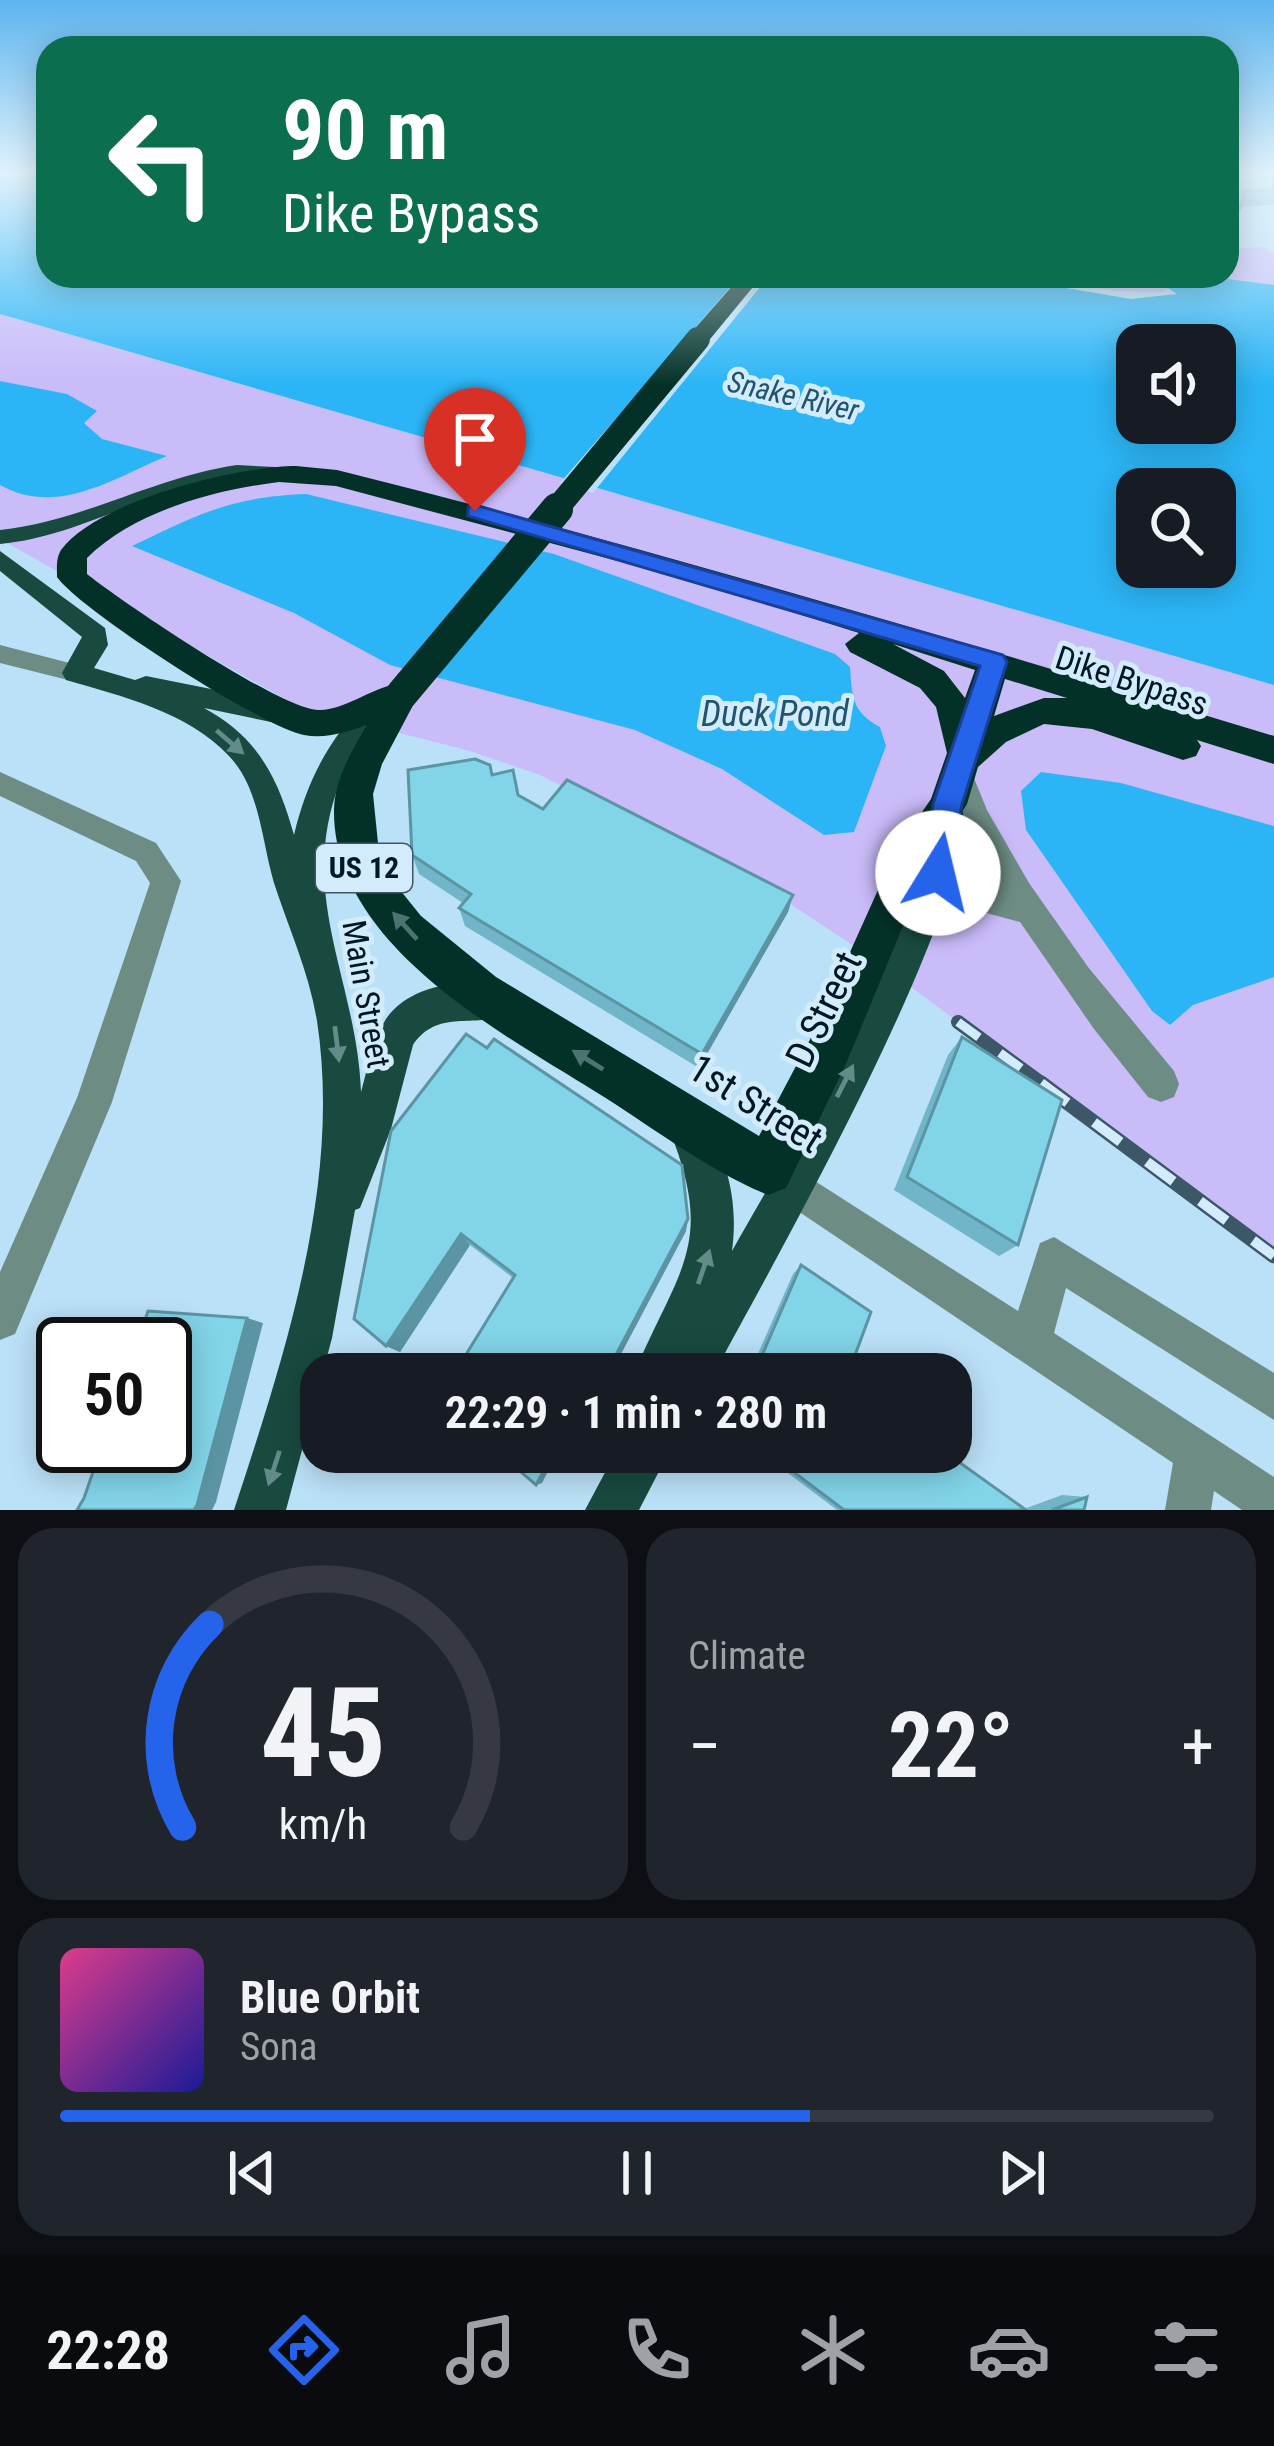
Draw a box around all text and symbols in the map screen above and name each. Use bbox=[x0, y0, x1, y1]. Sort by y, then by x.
text: 90 m bbox=[282, 81, 449, 180]
icon: left bbox=[84, 84, 240, 240]
text: Dike Bypass bbox=[282, 182, 540, 245]
map controls bbox=[1116, 324, 1236, 588]
button: sound bbox=[1116, 324, 1236, 444]
water label: Snake River bbox=[724, 363, 863, 428]
pin bbox=[424, 388, 526, 511]
icon: arrive bbox=[442, 406, 508, 472]
button: search bbox=[1116, 468, 1236, 588]
street label: Dike Bypass bbox=[1051, 638, 1213, 723]
water label: Duck Pond bbox=[701, 693, 850, 735]
one-way arrow bbox=[215, 728, 245, 754]
position arrow bbox=[875, 810, 1001, 936]
road number: US 12 bbox=[316, 844, 412, 892]
one-way arrow bbox=[392, 911, 419, 940]
street label: Main Street bbox=[334, 917, 399, 1071]
street label: D Street bbox=[776, 944, 871, 1075]
one-way arrow bbox=[327, 1026, 346, 1063]
street label: 1st Street bbox=[680, 1045, 831, 1163]
one-way arrow bbox=[571, 1050, 605, 1071]
one-way arrow bbox=[835, 1064, 855, 1098]
one-way arrow bbox=[696, 1248, 714, 1284]
speed limit sign: 50 bbox=[36, 1317, 192, 1473]
text: 22:29 · 1 min · 280 m bbox=[445, 1386, 827, 1439]
one-way arrow bbox=[263, 1450, 282, 1487]
text: Climate bbox=[688, 1633, 806, 1679]
text: 45 bbox=[260, 1660, 386, 1806]
text: 22° bbox=[888, 1694, 1014, 1799]
text: − bbox=[688, 1708, 721, 1785]
text: + bbox=[1181, 1708, 1214, 1785]
text: km/h bbox=[279, 1799, 367, 1849]
text: Blue Orbit bbox=[240, 1971, 420, 2024]
text: Sona bbox=[240, 2024, 317, 2070]
icon: previous bbox=[219, 2140, 285, 2206]
icon: pause bbox=[604, 2140, 670, 2206]
icon: next bbox=[989, 2140, 1055, 2206]
icon: directions bbox=[262, 2308, 346, 2392]
icon: music bbox=[439, 2308, 523, 2392]
icon: phone bbox=[615, 2308, 699, 2392]
icon: climate bbox=[791, 2308, 875, 2392]
icon: car bbox=[967, 2308, 1051, 2392]
icon: filters bbox=[1144, 2308, 1228, 2392]
text: 22:28 bbox=[46, 2319, 170, 2382]

